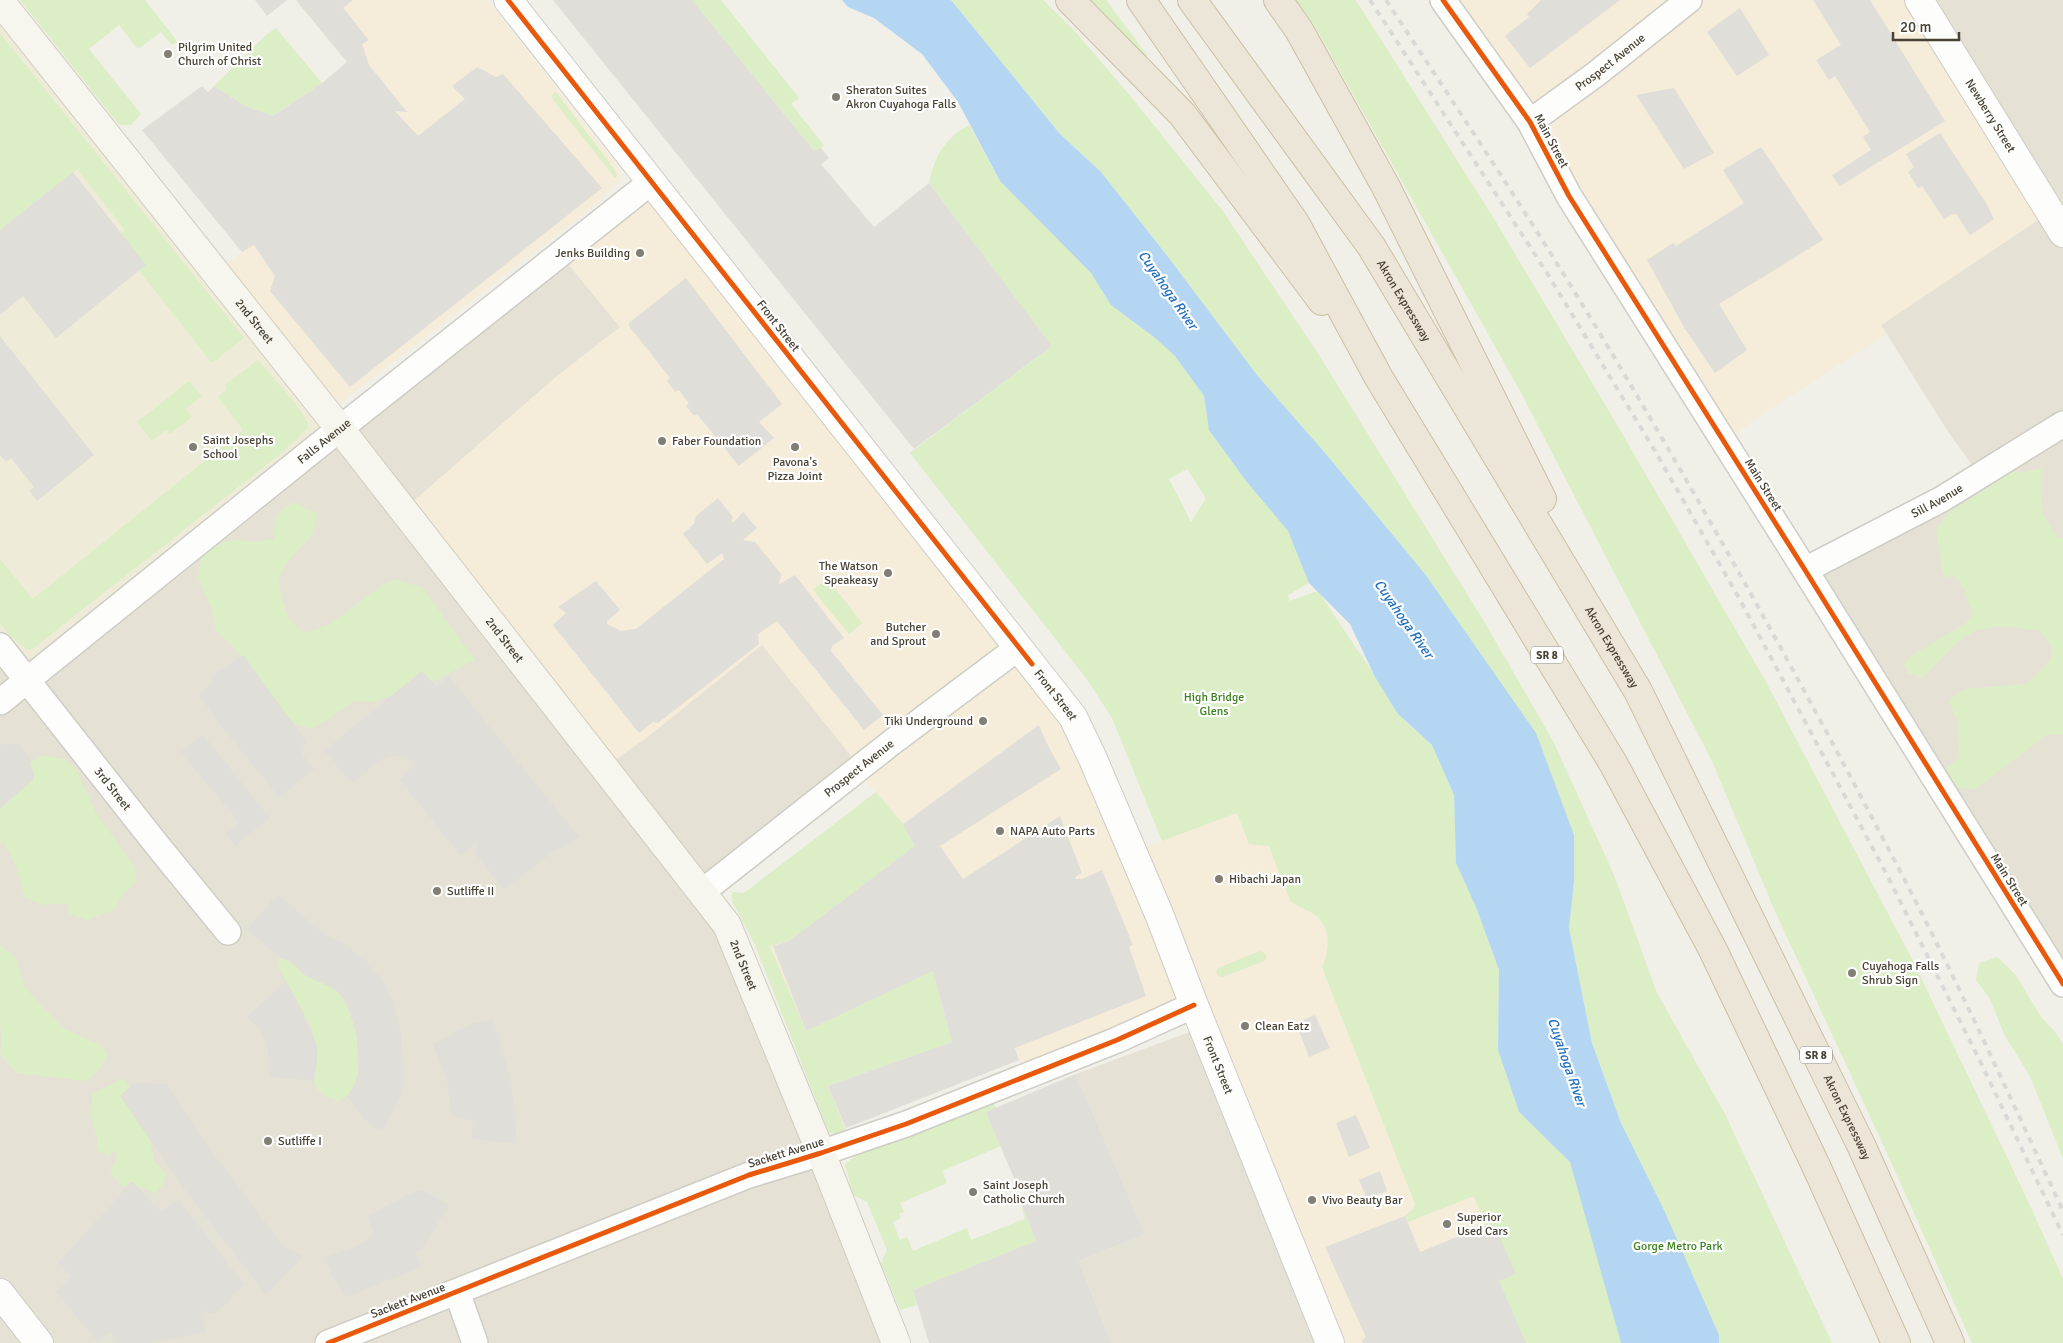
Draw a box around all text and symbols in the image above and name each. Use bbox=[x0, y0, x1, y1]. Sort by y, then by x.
scale bar bbox=[1893, 10, 1959, 42]
text: 20 m bbox=[1900, 18, 1931, 36]
street label: Prospect Avenue bbox=[1572, 30, 1648, 94]
place label: Pilgrim United Church of Christ bbox=[178, 40, 261, 69]
marker: Pilgrim United Church of Christ bbox=[162, 48, 174, 60]
street label: Newberry Street bbox=[1962, 76, 2019, 155]
place label: Sheraton Suites Akron Cuyahoga Falls bbox=[846, 83, 956, 112]
marker: Sheraton Suites Akron Cuyahoga Falls bbox=[830, 91, 842, 103]
street label: Main Street bbox=[1530, 111, 1572, 171]
place label: Jenks Building bbox=[555, 246, 630, 261]
marker: Jenks Building bbox=[634, 247, 646, 259]
water label: Cuyahoga River bbox=[1135, 247, 1203, 334]
street label: Akron Expressway bbox=[1374, 257, 1434, 345]
street label: 2nd Street bbox=[232, 296, 277, 347]
street label: Front Street bbox=[753, 297, 803, 355]
street label: Falls Avenue bbox=[294, 415, 354, 467]
place label: Saint Josephs School bbox=[203, 433, 273, 462]
place label: Faber Foundation bbox=[672, 434, 761, 449]
marker: Faber Foundation bbox=[656, 435, 668, 447]
marker: Saint Josephs School bbox=[187, 441, 199, 453]
marker: Pavona's Pizza Joint bbox=[789, 441, 801, 453]
place label: Pavona's Pizza Joint bbox=[767, 455, 823, 484]
street label: Main Street bbox=[1741, 456, 1785, 514]
street label: Sill Avenue bbox=[1908, 480, 1966, 521]
place label: The Watson Speakeasy bbox=[819, 559, 878, 588]
marker: The Watson Speakeasy bbox=[882, 567, 894, 579]
water label: Cuyahoga River bbox=[1371, 576, 1439, 663]
street label: Akron Expressway bbox=[1581, 604, 1642, 691]
street label: 2nd Street bbox=[482, 614, 527, 665]
place label: Butcher and Sprout bbox=[870, 620, 927, 649]
marker: Butcher and Sprout bbox=[930, 628, 942, 640]
road number: SR 8 bbox=[1531, 646, 1563, 664]
street label: Front Street bbox=[1031, 666, 1081, 723]
park label: High Bridge Glens bbox=[1184, 690, 1244, 719]
place label: Tiki Underground bbox=[885, 714, 973, 729]
marker: Tiki Underground bbox=[977, 715, 989, 727]
street label: Prospect Avenue bbox=[821, 736, 897, 800]
street label: 3rd Street bbox=[91, 764, 134, 814]
place label: NAPA Auto Parts bbox=[1010, 824, 1095, 839]
marker: NAPA Auto Parts bbox=[994, 825, 1006, 837]
street label: Main Street bbox=[1987, 851, 2031, 909]
place label: Hibachi Japan bbox=[1229, 872, 1301, 887]
marker: Hibachi Japan bbox=[1213, 873, 1225, 885]
place label: Sutliffe II bbox=[447, 884, 494, 899]
marker: Sutliffe II bbox=[431, 885, 443, 897]
street label: 2nd Street bbox=[726, 937, 761, 993]
place label: Cuyahoga Falls Shrub Sign bbox=[1862, 959, 1939, 988]
marker: Cuyahoga Falls Shrub Sign bbox=[1846, 967, 1858, 979]
water label: Cuyahoga River bbox=[1544, 1016, 1591, 1110]
place label: Clean Eatz bbox=[1255, 1019, 1309, 1034]
marker: Clean Eatz bbox=[1239, 1020, 1251, 1032]
street label: Front Street bbox=[1200, 1034, 1237, 1096]
road number: SR 8 bbox=[1800, 1046, 1832, 1064]
street label: Akron Expressway bbox=[1820, 1072, 1874, 1162]
place label: Sutliffe I bbox=[278, 1134, 322, 1149]
street label: Sackett Avenue bbox=[746, 1134, 826, 1172]
marker: Sutliffe I bbox=[262, 1135, 274, 1147]
place label: Saint Joseph Catholic Church bbox=[983, 1178, 1065, 1207]
marker: Saint Joseph Catholic Church bbox=[967, 1186, 979, 1198]
place label: Vivo Beauty Bar bbox=[1322, 1193, 1403, 1208]
marker: Vivo Beauty Bar bbox=[1306, 1194, 1318, 1206]
place label: Superior Used Cars bbox=[1457, 1210, 1508, 1239]
marker: Superior Used Cars bbox=[1441, 1218, 1453, 1230]
park label: Gorge Metro Park bbox=[1633, 1239, 1723, 1254]
street label: Sackett Avenue bbox=[369, 1280, 447, 1322]

